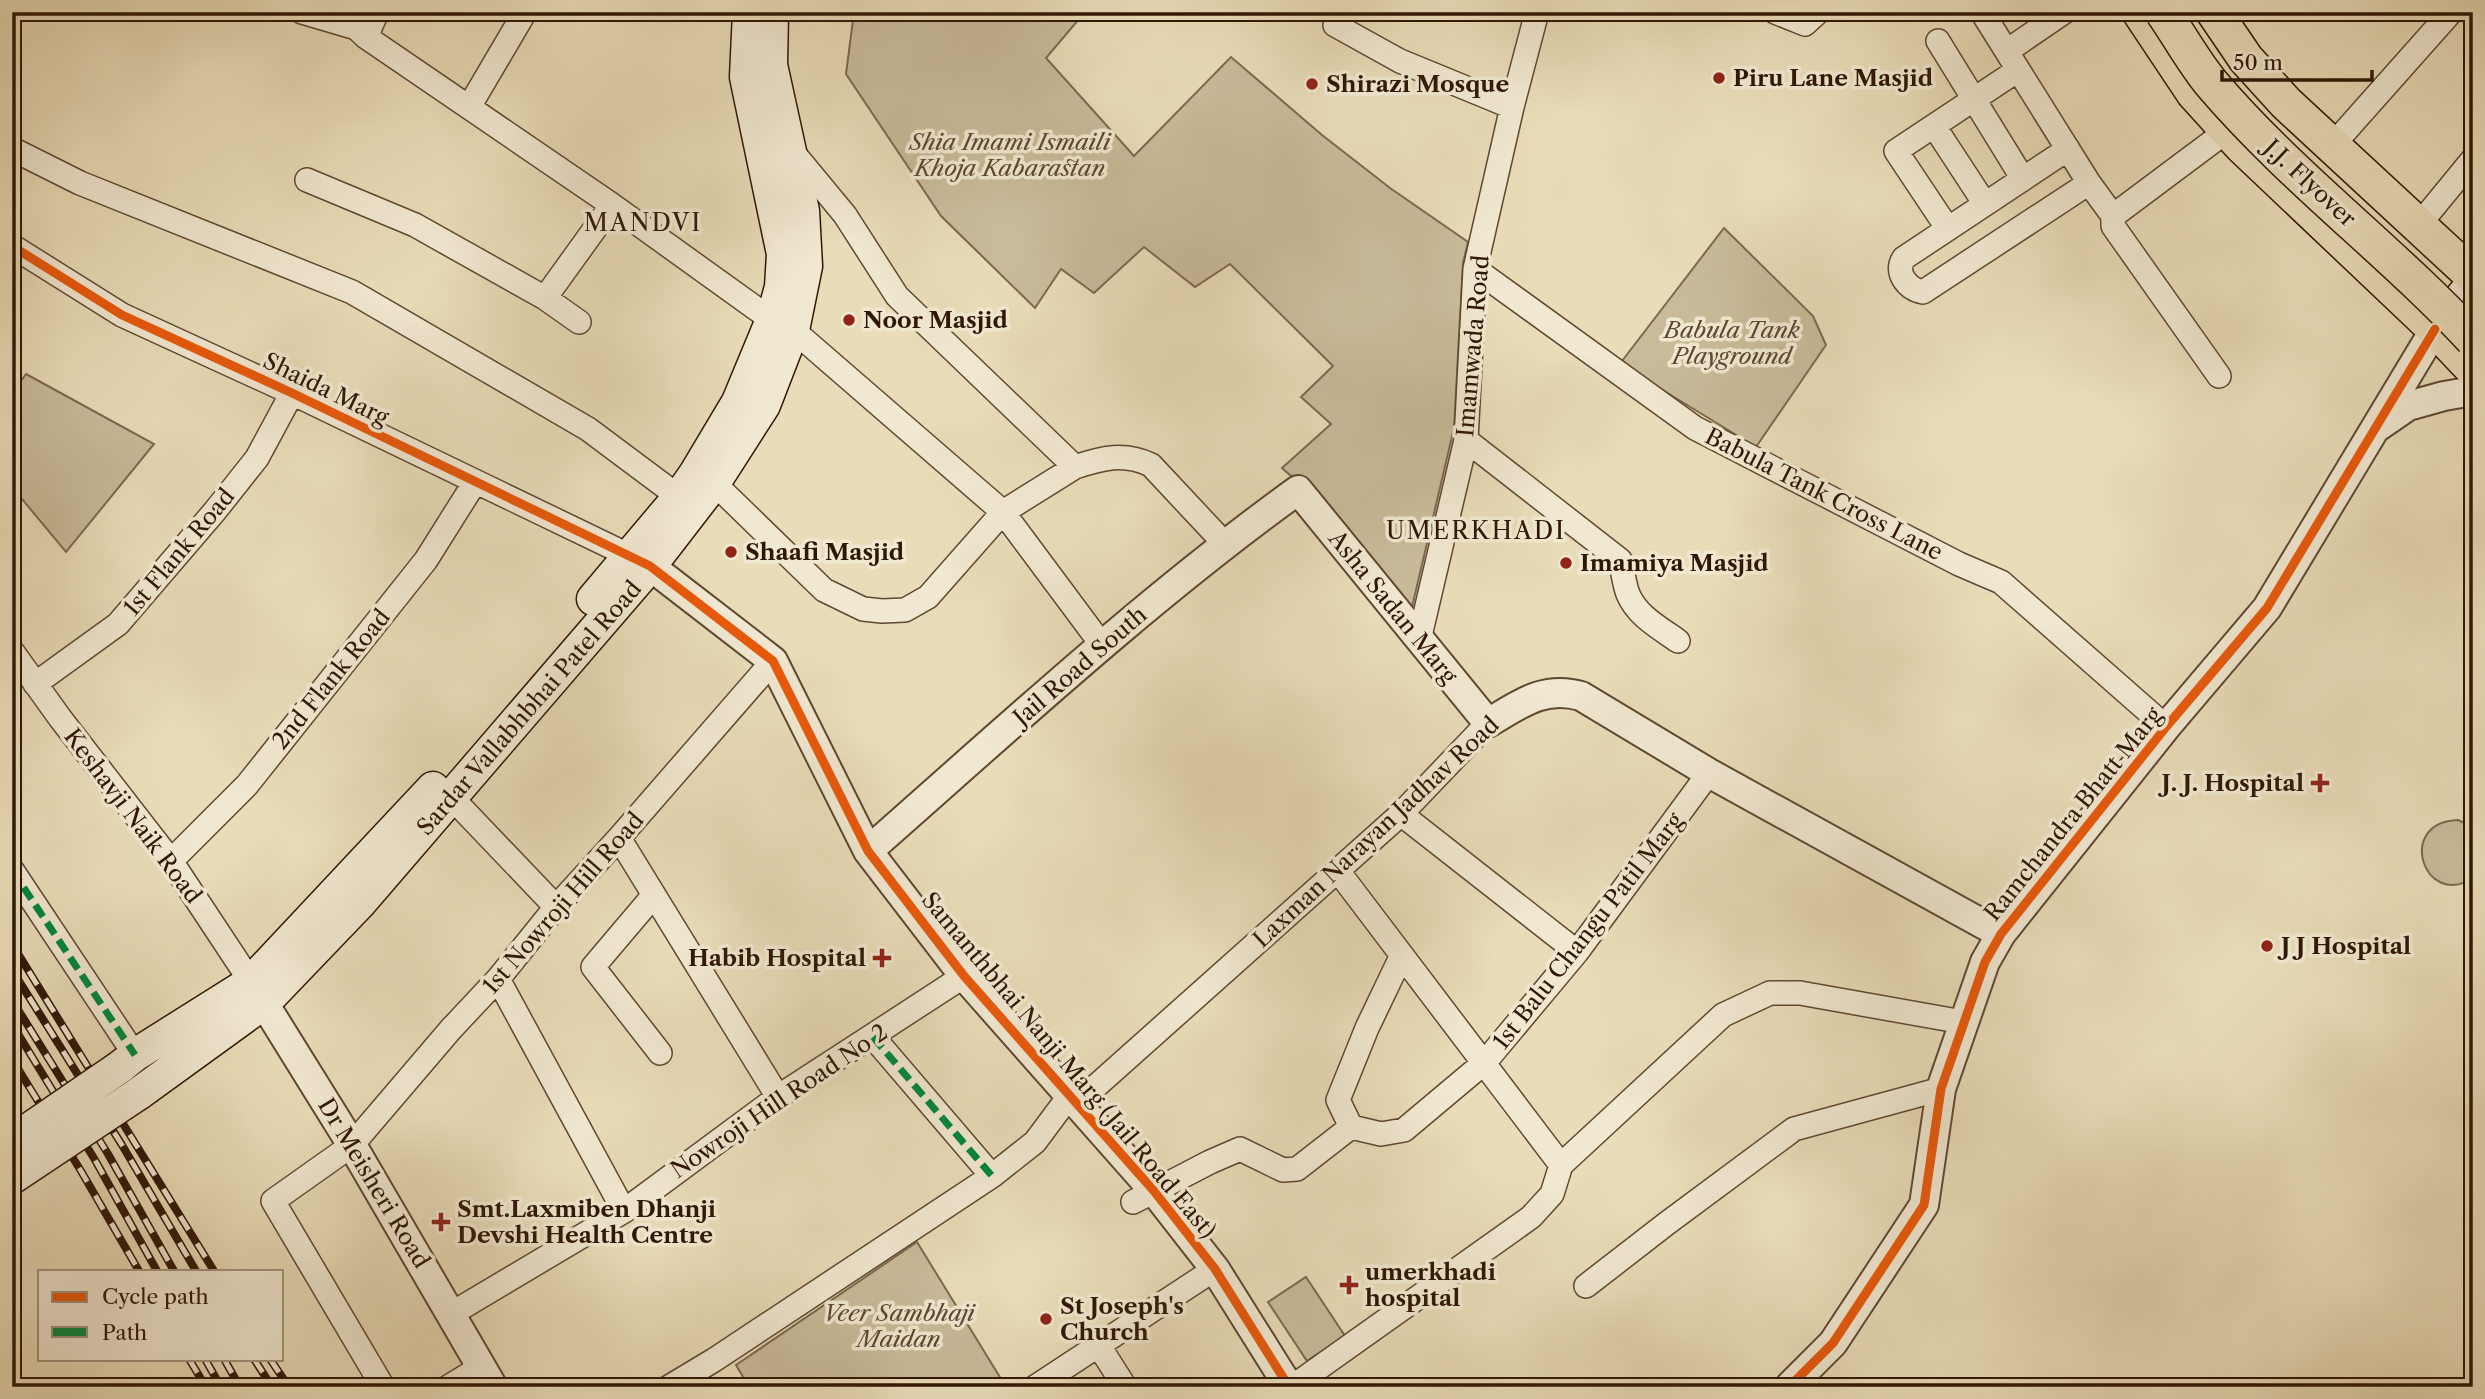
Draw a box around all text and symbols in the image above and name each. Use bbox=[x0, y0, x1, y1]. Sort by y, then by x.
scale bar bbox=[2222, 38, 2373, 82]
text: 50 m bbox=[2233, 50, 2283, 75]
place label: Piru Lane Masjid bbox=[1733, 64, 1934, 92]
place label: Shirazi Mosque bbox=[1326, 70, 1510, 98]
marker: Piru Lane Masjid bbox=[1711, 70, 1727, 86]
marker: Shirazi Mosque bbox=[1304, 76, 1320, 92]
park label: Shia Imami Ismaili Khoja Kabarastan bbox=[908, 128, 1112, 182]
street label: J.J. Flyover bbox=[2256, 131, 2362, 233]
district label: MANDVI bbox=[584, 208, 702, 237]
street label: Imamwada Road bbox=[1451, 254, 1495, 438]
place label: Noor Masjid bbox=[863, 306, 1008, 334]
marker: Noor Masjid bbox=[841, 312, 857, 328]
park label: Babula Tank Playground bbox=[1662, 316, 1800, 370]
street label: Shaida Marg bbox=[259, 347, 394, 432]
street label: Babula Tank Cross Lane bbox=[1701, 422, 1947, 566]
street label: 1st Flank Road bbox=[118, 483, 240, 621]
district label: UMERKHADI bbox=[1386, 516, 1566, 545]
street label: Asha Sadan Marg bbox=[1322, 524, 1464, 690]
place label: Shaafi Masjid bbox=[745, 538, 905, 566]
marker: Shaafi Masjid bbox=[723, 544, 739, 560]
place label: Imamiya Masjid bbox=[1580, 549, 1769, 577]
marker: Imamiya Masjid bbox=[1558, 555, 1574, 571]
street label: Sardar Vallabhbhai Patel Road bbox=[411, 575, 647, 841]
street label: Jail Road South bbox=[1005, 600, 1152, 733]
street label: 2nd Flank Road bbox=[266, 603, 396, 755]
street label: Ramchandra Bhatt Marg bbox=[1978, 701, 2168, 926]
street label: Laxman Narayan Jadhav Road bbox=[1247, 711, 1505, 953]
street label: Keshavji Naik Road bbox=[58, 723, 208, 909]
place label: J. J. Hospital bbox=[2158, 769, 2304, 797]
marker: J. J. Hospital bbox=[2310, 773, 2330, 793]
street label: 1st Nowroji Hill Road bbox=[477, 807, 649, 999]
street label: 1st Balu Changu Patil Marg bbox=[1487, 807, 1690, 1055]
street label: Samanthbhai Nanji Marg (Jail Road East) bbox=[916, 886, 1222, 1244]
place label: J J Hospital bbox=[2277, 932, 2411, 960]
marker: J J Hospital bbox=[2259, 938, 2275, 954]
place label: Habib Hospital bbox=[688, 944, 866, 972]
marker: Habib Hospital bbox=[872, 948, 892, 968]
street label: Nowroji Hill Road No 2 bbox=[665, 1018, 893, 1184]
street label: Dr Meisheri Road bbox=[312, 1093, 436, 1273]
place label: Smt.Laxmiben Dhanji Devshi Health Centre bbox=[457, 1195, 716, 1249]
marker: Smt.Laxmiben Dhanji Devshi Health Centre bbox=[431, 1212, 451, 1232]
place label: umerkhadi hospital bbox=[1365, 1258, 1496, 1312]
legend bbox=[38, 1270, 284, 1360]
marker: umerkhadi hospital bbox=[1339, 1275, 1359, 1295]
text: Cycle path bbox=[102, 1284, 209, 1309]
place label: St Joseph's Church bbox=[1060, 1292, 1184, 1346]
park label: Veer Sambhaji Maidan bbox=[823, 1299, 977, 1353]
marker: St Joseph's Church bbox=[1038, 1311, 1054, 1327]
text: Path bbox=[102, 1320, 147, 1345]

